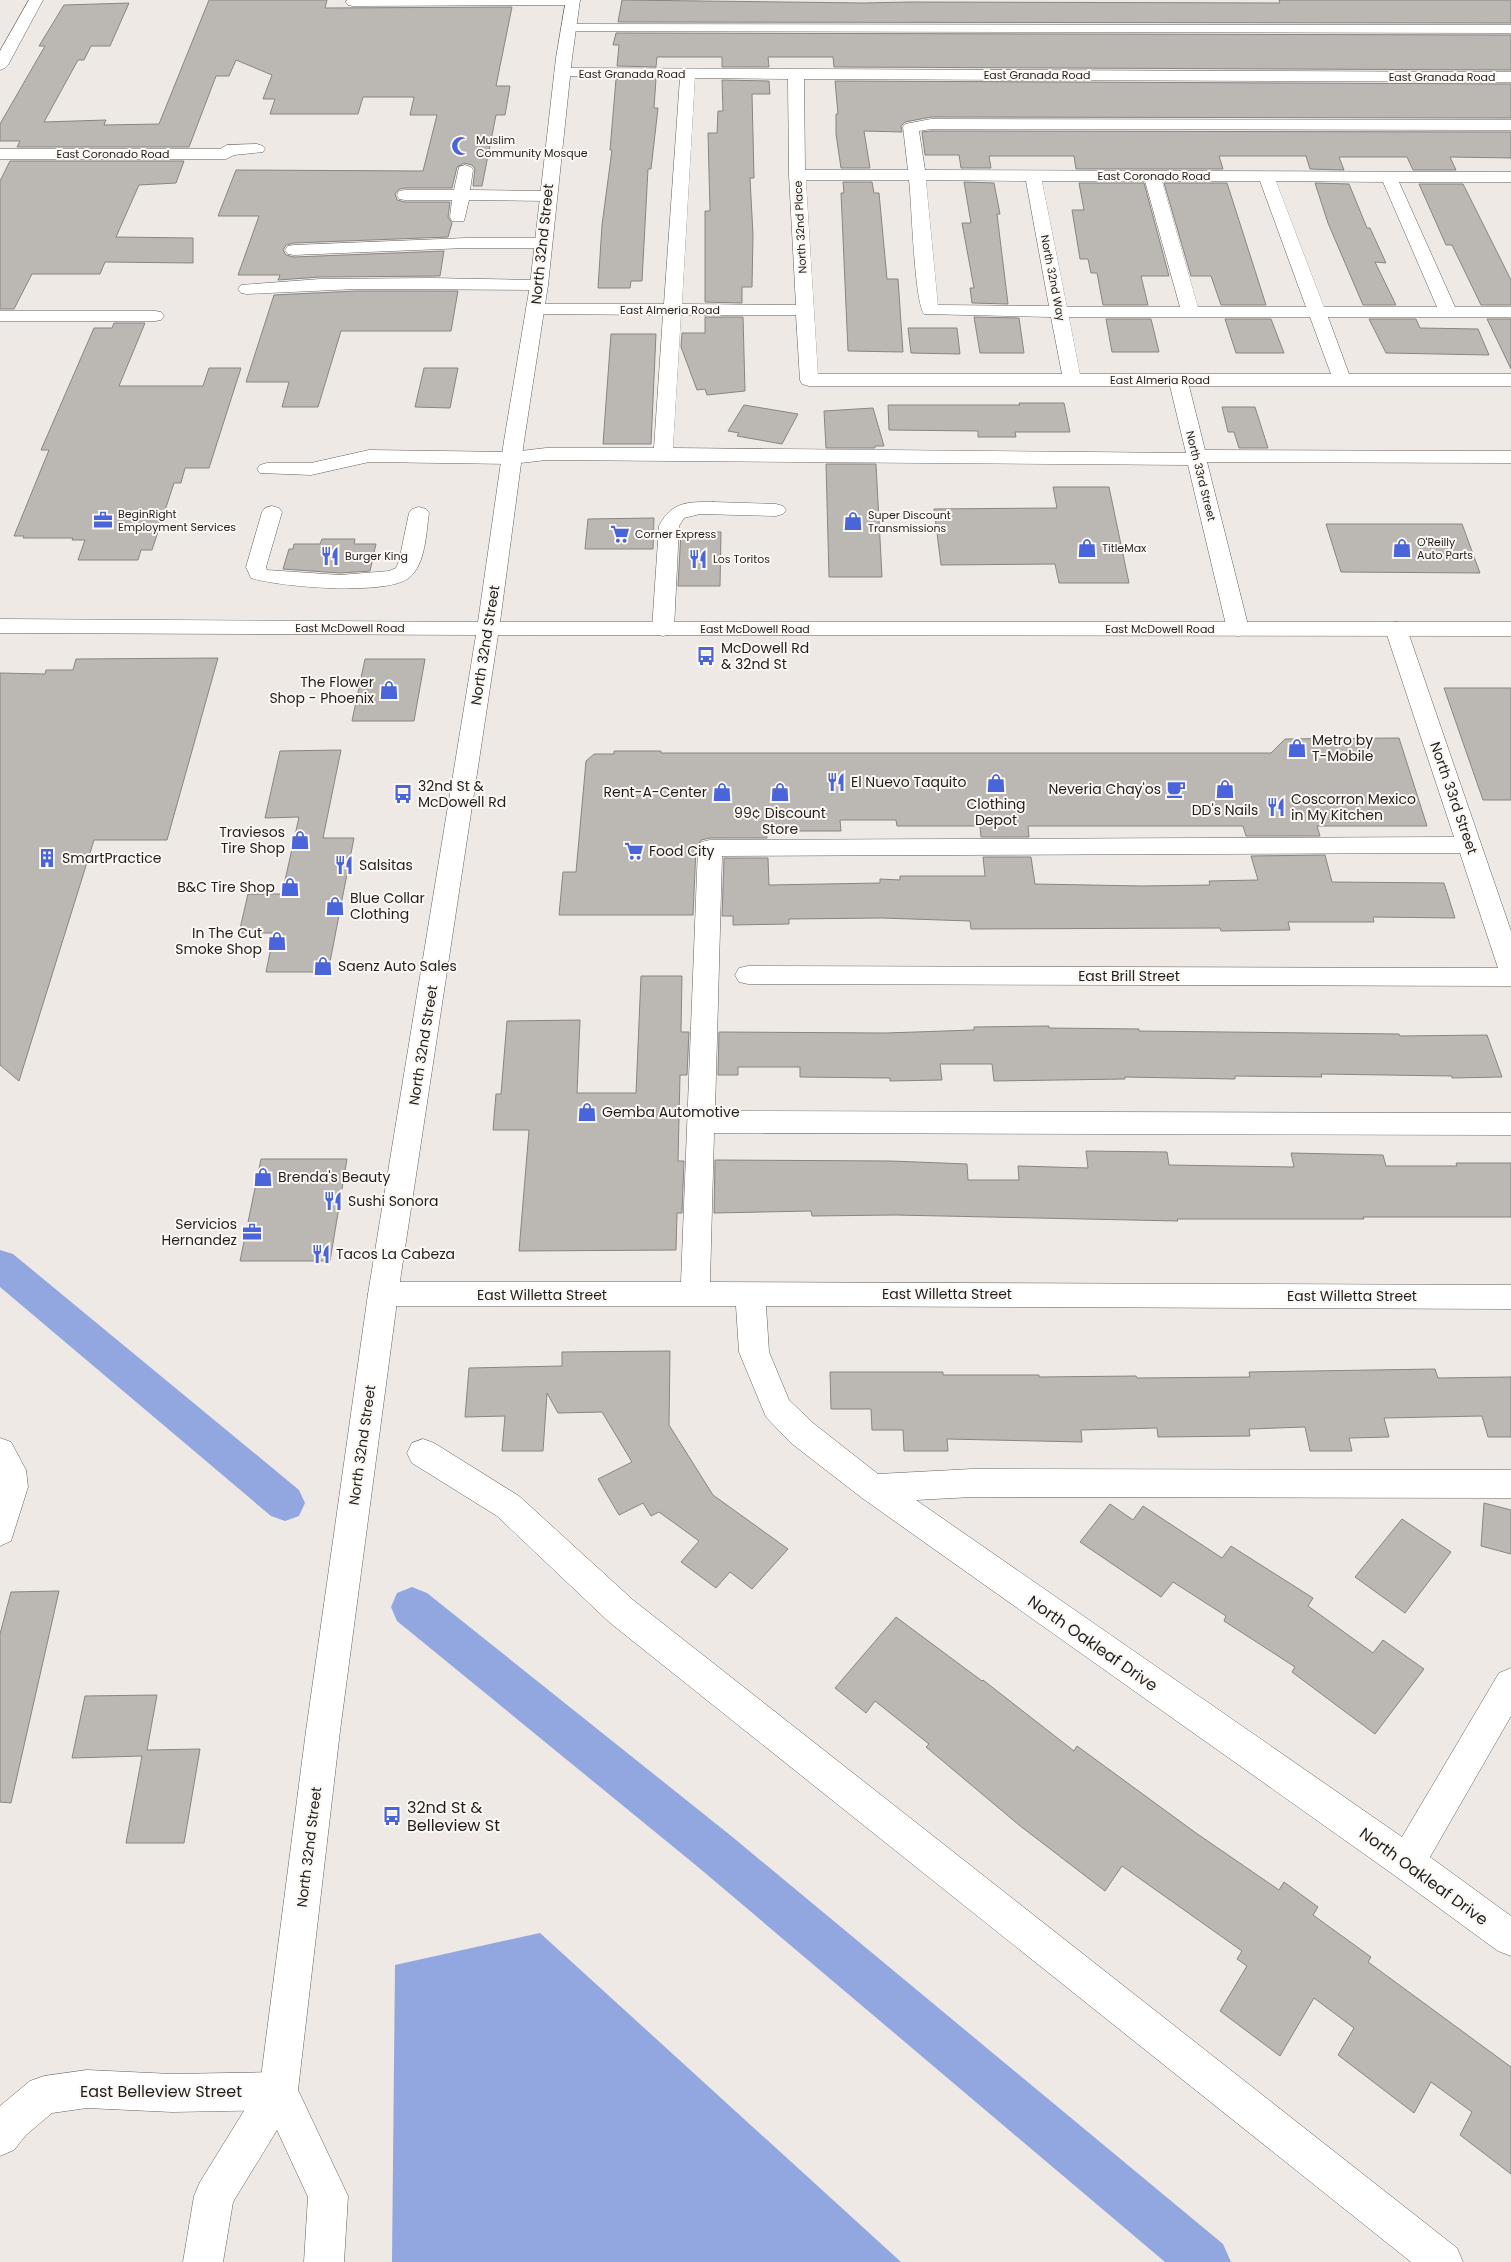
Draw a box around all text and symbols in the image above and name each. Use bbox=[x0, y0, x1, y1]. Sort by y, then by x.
street label: East Granada Road bbox=[579, 66, 685, 82]
street label: East Granada Road bbox=[984, 67, 1090, 83]
street label: East Granada Road bbox=[1389, 69, 1495, 85]
place label: Muslim Community Mosque bbox=[476, 132, 588, 161]
mosque icon: Muslim Community Mosque bbox=[450, 135, 472, 157]
street label: East Coronado Road bbox=[57, 146, 169, 162]
street label: East Coronado Road bbox=[1098, 168, 1210, 184]
street label: North 32nd Place bbox=[790, 180, 810, 274]
street label: North 32nd Street bbox=[526, 183, 558, 305]
street label: North 32nd Way bbox=[1037, 234, 1069, 323]
street label: East Almeria Road bbox=[620, 302, 720, 318]
street label: East Almeria Road bbox=[1110, 372, 1210, 388]
street label: North 33rd Street bbox=[1182, 429, 1220, 523]
place label: BeginRight Employment Services bbox=[118, 506, 236, 535]
place label: Super Discount Transmissions bbox=[868, 507, 951, 536]
office icon: BeginRight Employment Services bbox=[92, 509, 114, 531]
shop icon: Super Discount Transmissions bbox=[842, 510, 864, 532]
supermarket icon: Corner Express bbox=[609, 523, 631, 545]
place label: Corner Express bbox=[635, 526, 717, 542]
place label: O'Reilly Auto Parts bbox=[1417, 534, 1473, 563]
shop icon: TitleMax bbox=[1076, 537, 1098, 559]
shop icon: O'Reilly Auto Parts bbox=[1391, 537, 1413, 559]
place label: TitleMax bbox=[1102, 540, 1147, 556]
restaurant icon: Burger King bbox=[319, 545, 341, 567]
place label: Burger King bbox=[345, 548, 408, 564]
restaurant icon: Los Toritos bbox=[687, 548, 709, 570]
place label: Los Toritos bbox=[713, 551, 770, 567]
street label: North 32nd Street bbox=[466, 584, 504, 706]
street label: East McDowell Road bbox=[295, 620, 405, 636]
street label: East McDowell Road bbox=[700, 621, 810, 637]
street label: East McDowell Road bbox=[1105, 621, 1215, 637]
place label: McDowell Rd & 32nd St bbox=[721, 638, 809, 674]
bus stop icon: McDowell Rd & 32nd St bbox=[695, 645, 717, 667]
place label: The Flower Shop - Phoenix bbox=[269, 672, 374, 708]
shop icon: The Flower Shop - Phoenix bbox=[378, 679, 400, 701]
place label: Metro by T-Mobile bbox=[1312, 730, 1374, 766]
shop icon: Metro by T-Mobile bbox=[1286, 737, 1308, 759]
street label: North 33rd Street bbox=[1425, 739, 1483, 857]
restaurant icon: El Nuevo Taquito bbox=[825, 771, 847, 793]
place label: El Nuevo Taquito bbox=[851, 772, 966, 792]
shop icon: Clothing Depot bbox=[985, 772, 1007, 794]
place label: 32nd St & McDowell Rd bbox=[418, 776, 506, 812]
cafe icon: Neveria Chay'os bbox=[1165, 778, 1187, 800]
shop icon: DD's Nails bbox=[1214, 778, 1236, 800]
place label: Neveria Chay'os bbox=[1048, 779, 1161, 799]
shop icon: Rent-A-Center bbox=[711, 781, 733, 803]
shop icon: 99¢ Discount Store bbox=[769, 781, 791, 803]
place label: Rent-A-Center bbox=[603, 782, 707, 802]
bus stop icon: 32nd St & McDowell Rd bbox=[392, 783, 414, 805]
place label: Coscorron Mexico in My Kitchen bbox=[1291, 789, 1416, 825]
place label: Clothing Depot bbox=[966, 794, 1026, 830]
restaurant icon: Coscorron Mexico in My Kitchen bbox=[1265, 796, 1287, 818]
place label: DD's Nails bbox=[1192, 800, 1258, 820]
place label: 99¢ Discount Store bbox=[734, 803, 826, 839]
place label: Traviesos Tire Shop bbox=[219, 822, 285, 858]
shop icon: Traviesos Tire Shop bbox=[289, 829, 311, 851]
supermarket icon: Food City bbox=[623, 840, 645, 862]
place label: Food City bbox=[649, 841, 715, 861]
building icon: SmartPractice bbox=[36, 847, 58, 869]
place label: SmartPractice bbox=[62, 848, 162, 868]
restaurant icon: Salsitas bbox=[333, 854, 355, 876]
place label: Salsitas bbox=[359, 855, 413, 875]
shop icon: B&C Tire Shop bbox=[279, 876, 301, 898]
place label: B&C Tire Shop bbox=[177, 877, 275, 897]
place label: Blue Collar Clothing bbox=[350, 888, 425, 924]
shop icon: Blue Collar Clothing bbox=[324, 895, 346, 917]
place label: In The Cut Smoke Shop bbox=[175, 923, 262, 959]
shop icon: In The Cut Smoke Shop bbox=[266, 930, 288, 952]
shop icon: Saenz Auto Sales bbox=[312, 955, 334, 977]
place label: Saenz Auto Sales bbox=[338, 956, 457, 976]
street label: East Brill Street bbox=[1078, 966, 1180, 986]
street label: North 32nd Street bbox=[404, 984, 442, 1106]
shop icon: Gemba Automotive bbox=[576, 1101, 598, 1123]
place label: Gemba Automotive bbox=[602, 1102, 740, 1122]
shop icon: Brenda's Beauty bbox=[252, 1166, 274, 1188]
place label: Brenda's Beauty bbox=[278, 1167, 390, 1187]
restaurant icon: Sushi Sonora bbox=[322, 1190, 344, 1212]
place label: Sushi Sonora bbox=[348, 1191, 438, 1211]
place label: Servicios Hernandez bbox=[162, 1214, 237, 1250]
office icon: Servicios Hernandez bbox=[241, 1221, 263, 1243]
restaurant icon: Tacos La Cabeza bbox=[310, 1243, 332, 1265]
place label: Tacos La Cabeza bbox=[336, 1244, 455, 1264]
street label: East Willetta Street bbox=[882, 1284, 1012, 1304]
street label: East Willetta Street bbox=[477, 1285, 607, 1305]
street label: East Willetta Street bbox=[1287, 1286, 1417, 1306]
street label: North 32nd Street bbox=[344, 1384, 380, 1506]
street label: North Oakleaf Drive bbox=[1023, 1590, 1162, 1697]
street label: North 32nd Street bbox=[292, 1786, 326, 1908]
place label: 32nd St & Belleview St bbox=[407, 1796, 500, 1837]
bus stop icon: 32nd St & Belleview St bbox=[381, 1805, 403, 1827]
street label: North Oakleaf Drive bbox=[1355, 1822, 1493, 1931]
street label: East Belleview Street bbox=[80, 2080, 242, 2103]

